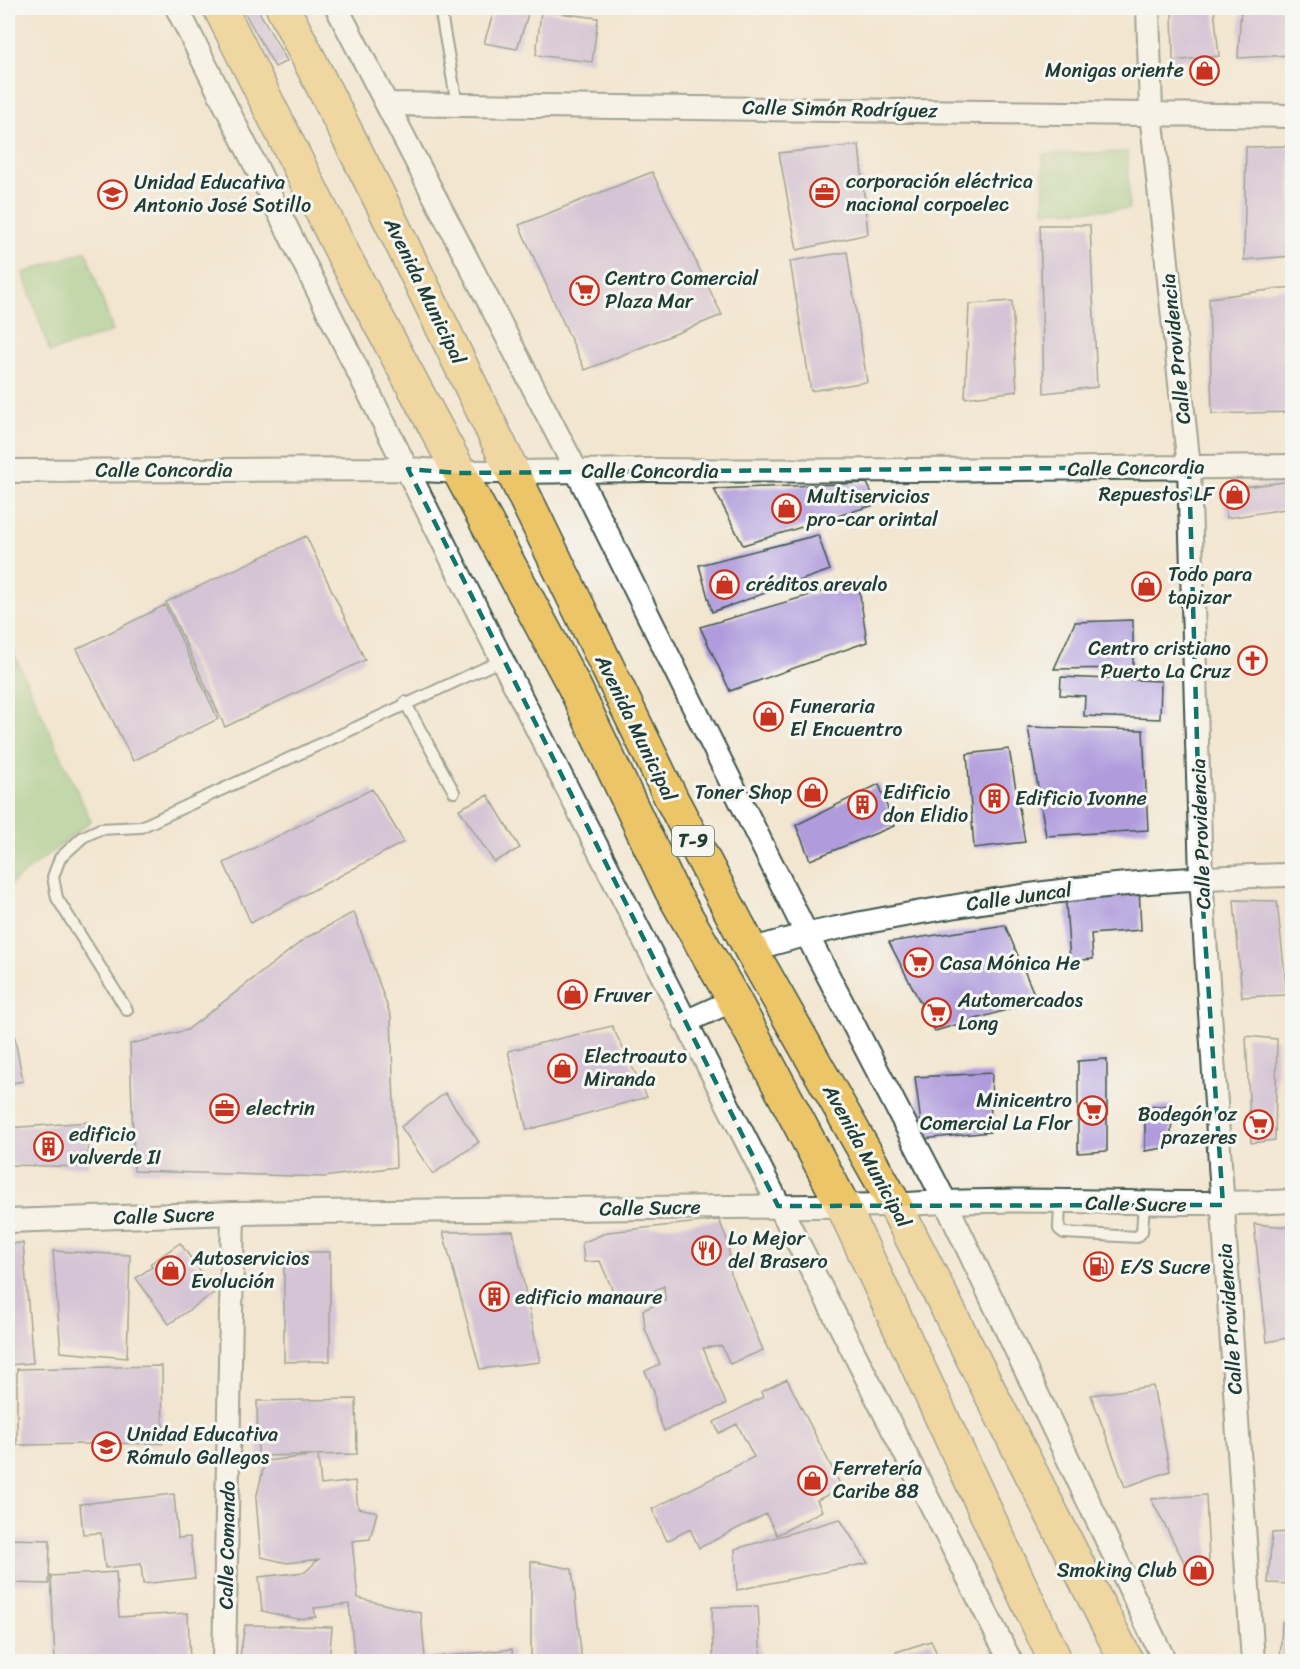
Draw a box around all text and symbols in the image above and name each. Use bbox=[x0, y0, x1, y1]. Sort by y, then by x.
place label: Monigas oriente bbox=[1045, 53, 1184, 88]
shop icon: Monigas oriente bbox=[1189, 54, 1221, 86]
street label: Calle Simón Rodríguez bbox=[742, 90, 938, 128]
place label: corporación eléctrica nacional corpoelec bbox=[846, 164, 1033, 222]
place label: Unidad Educativa Antonio José Sotillo bbox=[133, 165, 311, 223]
office icon: corporación eléctrica nacional corpoelec bbox=[809, 177, 841, 209]
school or university icon: Unidad Educativa Antonio José Sotillo bbox=[97, 178, 129, 210]
street label: Avenida Municipal bbox=[374, 211, 476, 372]
place label: Centro Comercial Plaza Mar bbox=[605, 261, 760, 319]
street label: Calle Providencia bbox=[1151, 272, 1201, 426]
supermarket icon: Centro Comercial Plaza Mar bbox=[568, 274, 600, 306]
street label: Calle Concordia bbox=[1067, 449, 1205, 487]
street label: Calle Concordia bbox=[95, 453, 233, 488]
street label: Calle Concordia bbox=[581, 454, 719, 489]
place label: Repuestos LF bbox=[1099, 477, 1216, 512]
shop icon: Repuestos LF bbox=[1219, 478, 1251, 510]
place label: Multiservicios pro-car orintal bbox=[806, 479, 939, 537]
shop icon: Multiservicios pro-car orintal bbox=[770, 492, 802, 524]
place label: Todo para tapizar bbox=[1168, 557, 1252, 615]
place label: créditos arevalo bbox=[746, 567, 887, 602]
shop icon: créditos arevalo bbox=[709, 568, 741, 600]
shop icon: Todo para tapizar bbox=[1131, 570, 1163, 602]
place label: Centro cristiano Puerto La Cruz bbox=[1088, 631, 1231, 689]
church icon: Centro cristiano Puerto La Cruz bbox=[1236, 644, 1268, 676]
street label: Avenida Municipal bbox=[585, 648, 687, 809]
place label: Funeraria El Encuentro bbox=[790, 689, 903, 747]
shop icon: Funeraria El Encuentro bbox=[753, 701, 785, 733]
street label: Calle Providencia bbox=[1181, 758, 1221, 910]
place label: Toner Shop bbox=[695, 775, 792, 810]
place label: Edificio don Elidio bbox=[883, 775, 968, 833]
shop icon: Toner Shop bbox=[797, 776, 829, 808]
place label: Edificio Ivonne bbox=[1015, 781, 1147, 816]
building icon: Edificio Ivonne bbox=[978, 782, 1010, 814]
building icon: Edificio don Elidio bbox=[846, 788, 878, 820]
road number: T-9 bbox=[672, 826, 714, 856]
street label: Calle Juncal bbox=[964, 872, 1075, 922]
place label: Casa Mónica He bbox=[940, 946, 1080, 981]
supermarket icon: Casa Mónica He bbox=[903, 947, 935, 979]
place label: Fruver bbox=[594, 978, 652, 1013]
shop icon: Fruver bbox=[557, 979, 589, 1011]
place label: Automercados Long bbox=[957, 983, 1084, 1041]
supermarket icon: Automercados Long bbox=[921, 996, 953, 1028]
place label: Electroauto Miranda bbox=[584, 1039, 687, 1097]
shop icon: Electroauto Miranda bbox=[547, 1052, 579, 1084]
street label: Avenida Municipal bbox=[812, 1077, 922, 1236]
place label: Minicentro Comercial La Flor bbox=[920, 1083, 1073, 1141]
place label: electrin bbox=[246, 1091, 315, 1126]
office icon: electrin bbox=[209, 1092, 241, 1124]
supermarket icon: Minicentro Comercial La Flor bbox=[1077, 1095, 1109, 1127]
place label: Bodegón oz prazeres bbox=[1138, 1097, 1238, 1155]
supermarket icon: Bodegón oz prazeres bbox=[1242, 1109, 1274, 1141]
place label: edificio valverde II bbox=[69, 1117, 161, 1175]
building icon: edificio valverde II bbox=[32, 1130, 64, 1162]
street label: Calle Sucre bbox=[1085, 1186, 1187, 1222]
street label: Calle Sucre bbox=[599, 1190, 701, 1226]
street label: Calle Sucre bbox=[113, 1197, 215, 1235]
place label: Lo Mejor del Brasero bbox=[728, 1221, 828, 1279]
restaurant icon: Lo Mejor del Brasero bbox=[691, 1234, 723, 1266]
place label: Autoservicios Evolución bbox=[190, 1241, 310, 1299]
street label: Calle Providencia bbox=[1207, 1242, 1253, 1396]
place label: E/S Sucre bbox=[1120, 1250, 1211, 1285]
fuel station icon: E/S Sucre bbox=[1083, 1251, 1115, 1283]
shop icon: Autoservicios Evolución bbox=[154, 1254, 186, 1286]
place label: edificio manaure bbox=[515, 1280, 662, 1315]
building icon: edificio manaure bbox=[478, 1281, 510, 1313]
place label: Unidad Educativa Rómulo Gallegos bbox=[127, 1417, 278, 1475]
school or university icon: Unidad Educativa Rómulo Gallegos bbox=[90, 1430, 122, 1462]
place label: Ferretería Caribe 88 bbox=[833, 1451, 922, 1509]
shop icon: Ferretería Caribe 88 bbox=[796, 1464, 828, 1496]
street label: Calle Comando bbox=[208, 1480, 246, 1610]
place label: Smoking Club bbox=[1057, 1553, 1177, 1588]
shop icon: Smoking Club bbox=[1182, 1554, 1214, 1586]

